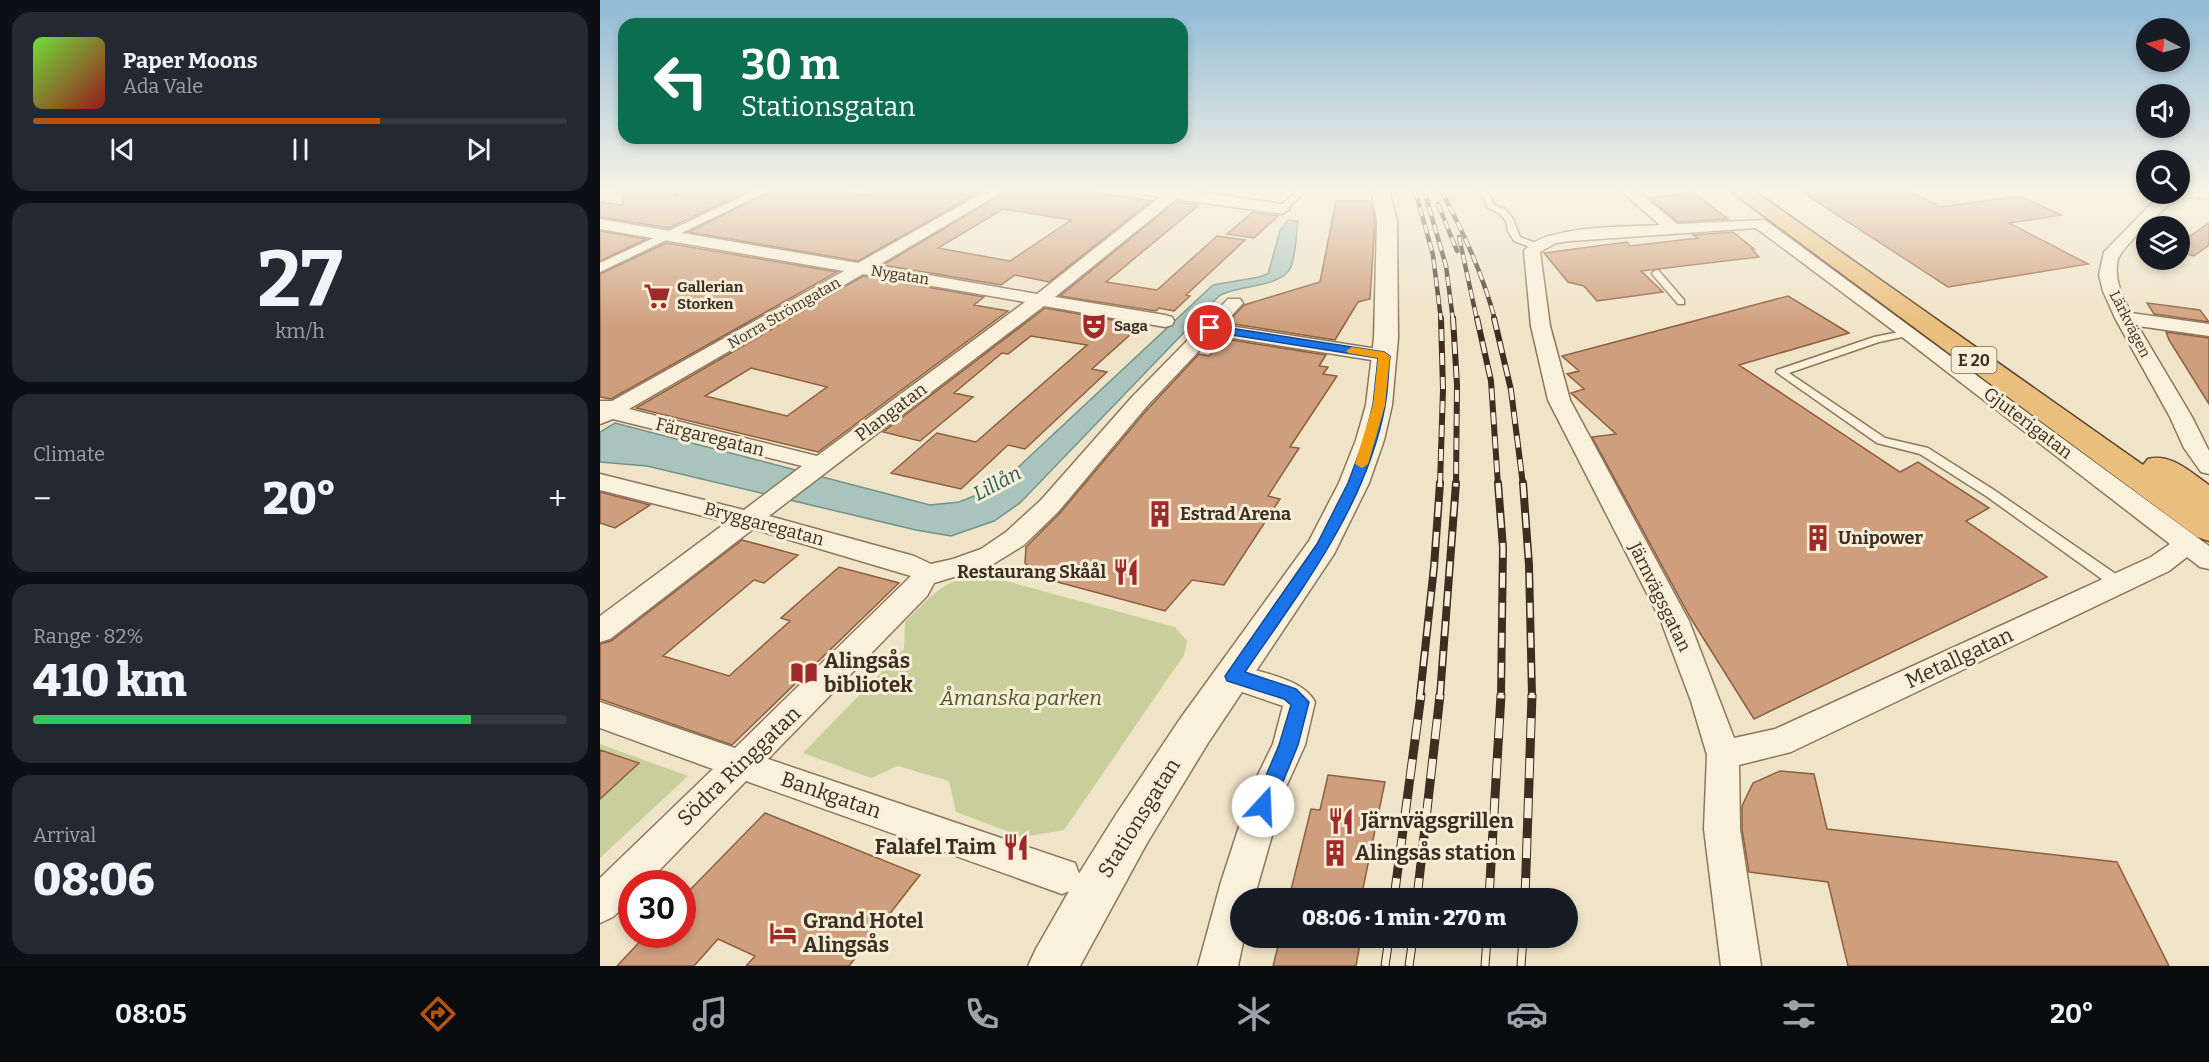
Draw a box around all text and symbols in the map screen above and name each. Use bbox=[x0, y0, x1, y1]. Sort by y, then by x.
north arrow bbox=[2136, 18, 2190, 72]
map controls bbox=[2136, 18, 2190, 270]
text: 30 m bbox=[741, 40, 840, 90]
icon: left bbox=[642, 42, 720, 120]
text: Paper Moons bbox=[123, 47, 258, 74]
text: Ada Vale bbox=[123, 74, 203, 98]
button: sound bbox=[2136, 84, 2190, 138]
text: Stationsgatan bbox=[741, 91, 915, 123]
icon: previous bbox=[106, 133, 139, 166]
icon: pause bbox=[284, 133, 317, 166]
icon: next bbox=[462, 133, 495, 166]
button: search bbox=[2136, 150, 2190, 204]
button: layers bbox=[2136, 216, 2190, 270]
text: 27 bbox=[257, 233, 343, 327]
street label: Nygatan bbox=[870, 262, 931, 289]
street label: Norra Strömgatan bbox=[725, 273, 844, 353]
place label: Gallerian Storken bbox=[677, 278, 744, 313]
supermarket icon: Gallerian Storken bbox=[642, 281, 672, 311]
street label: Lärkvägen bbox=[2105, 288, 2155, 361]
pin bbox=[1184, 302, 1235, 353]
theatre icon: Saga bbox=[1079, 311, 1109, 341]
icon: arrive bbox=[1193, 311, 1226, 344]
place label: Saga bbox=[1114, 317, 1149, 335]
text: km/h bbox=[275, 319, 325, 343]
road number: E 20 bbox=[1952, 347, 1996, 373]
street label: Plangatan bbox=[851, 378, 932, 446]
street label: Gjuterigatan bbox=[1979, 382, 2077, 464]
street label: Färgaregatan bbox=[653, 413, 767, 461]
text: Climate bbox=[33, 442, 105, 466]
water label: Lillån bbox=[969, 460, 1025, 506]
text: 20° bbox=[263, 472, 337, 526]
text: − bbox=[33, 479, 51, 519]
text: + bbox=[548, 479, 567, 519]
street label: Bryggaregatan bbox=[702, 497, 827, 551]
building icon: Estrad Arena bbox=[1145, 499, 1175, 529]
place label: Estrad Arena bbox=[1180, 503, 1291, 525]
building icon: Unipower bbox=[1803, 523, 1833, 553]
place label: Unipower bbox=[1838, 527, 1923, 549]
street label: Järnvägsgatan bbox=[1624, 538, 1696, 656]
restaurant icon: Restaurang Skåål bbox=[1111, 557, 1141, 587]
place label: Restaurang Skåål bbox=[957, 561, 1106, 583]
street label: Metallgatan bbox=[1901, 622, 2017, 694]
text: Range · 82% bbox=[33, 624, 143, 648]
place label: Alingsås bibliotek bbox=[824, 648, 913, 698]
text: 410 km bbox=[33, 654, 187, 708]
library icon: Alingsås bibliotek bbox=[789, 658, 819, 688]
park label: Åmanska parken bbox=[939, 685, 1102, 711]
street label: Södra Ringgatan bbox=[672, 701, 806, 831]
street label: Stationsgatan bbox=[1092, 754, 1186, 882]
street label: Bankgatan bbox=[777, 766, 885, 824]
position arrow bbox=[1231, 774, 1295, 838]
restaurant icon: Järnvägsgrillen bbox=[1326, 806, 1356, 836]
place label: Järnvägsgrillen bbox=[1360, 808, 1514, 834]
text: Arrival bbox=[33, 823, 96, 847]
restaurant icon: Falafel Taim bbox=[1001, 832, 1031, 862]
place label: Falafel Taim bbox=[875, 834, 996, 860]
building icon: Alingsås station bbox=[1320, 838, 1350, 868]
place label: Alingsås station bbox=[1355, 840, 1516, 866]
text: 08:06 bbox=[33, 853, 155, 907]
speed limit sign: 30 bbox=[618, 870, 696, 948]
text: 08:06 · 1 min · 270 m bbox=[1302, 904, 1506, 931]
place label: Grand Hotel Alingsås bbox=[803, 908, 924, 958]
hotel icon: Grand Hotel Alingsås bbox=[768, 918, 798, 948]
icon: directions bbox=[417, 993, 459, 1035]
icon: music bbox=[689, 993, 731, 1035]
icon: phone bbox=[961, 993, 1003, 1035]
icon: climate bbox=[1233, 993, 1275, 1035]
icon: car bbox=[1506, 993, 1548, 1035]
icon: filters bbox=[1778, 993, 1820, 1035]
text: 08:05 bbox=[115, 998, 187, 1030]
text: 20° bbox=[2050, 998, 2094, 1030]

